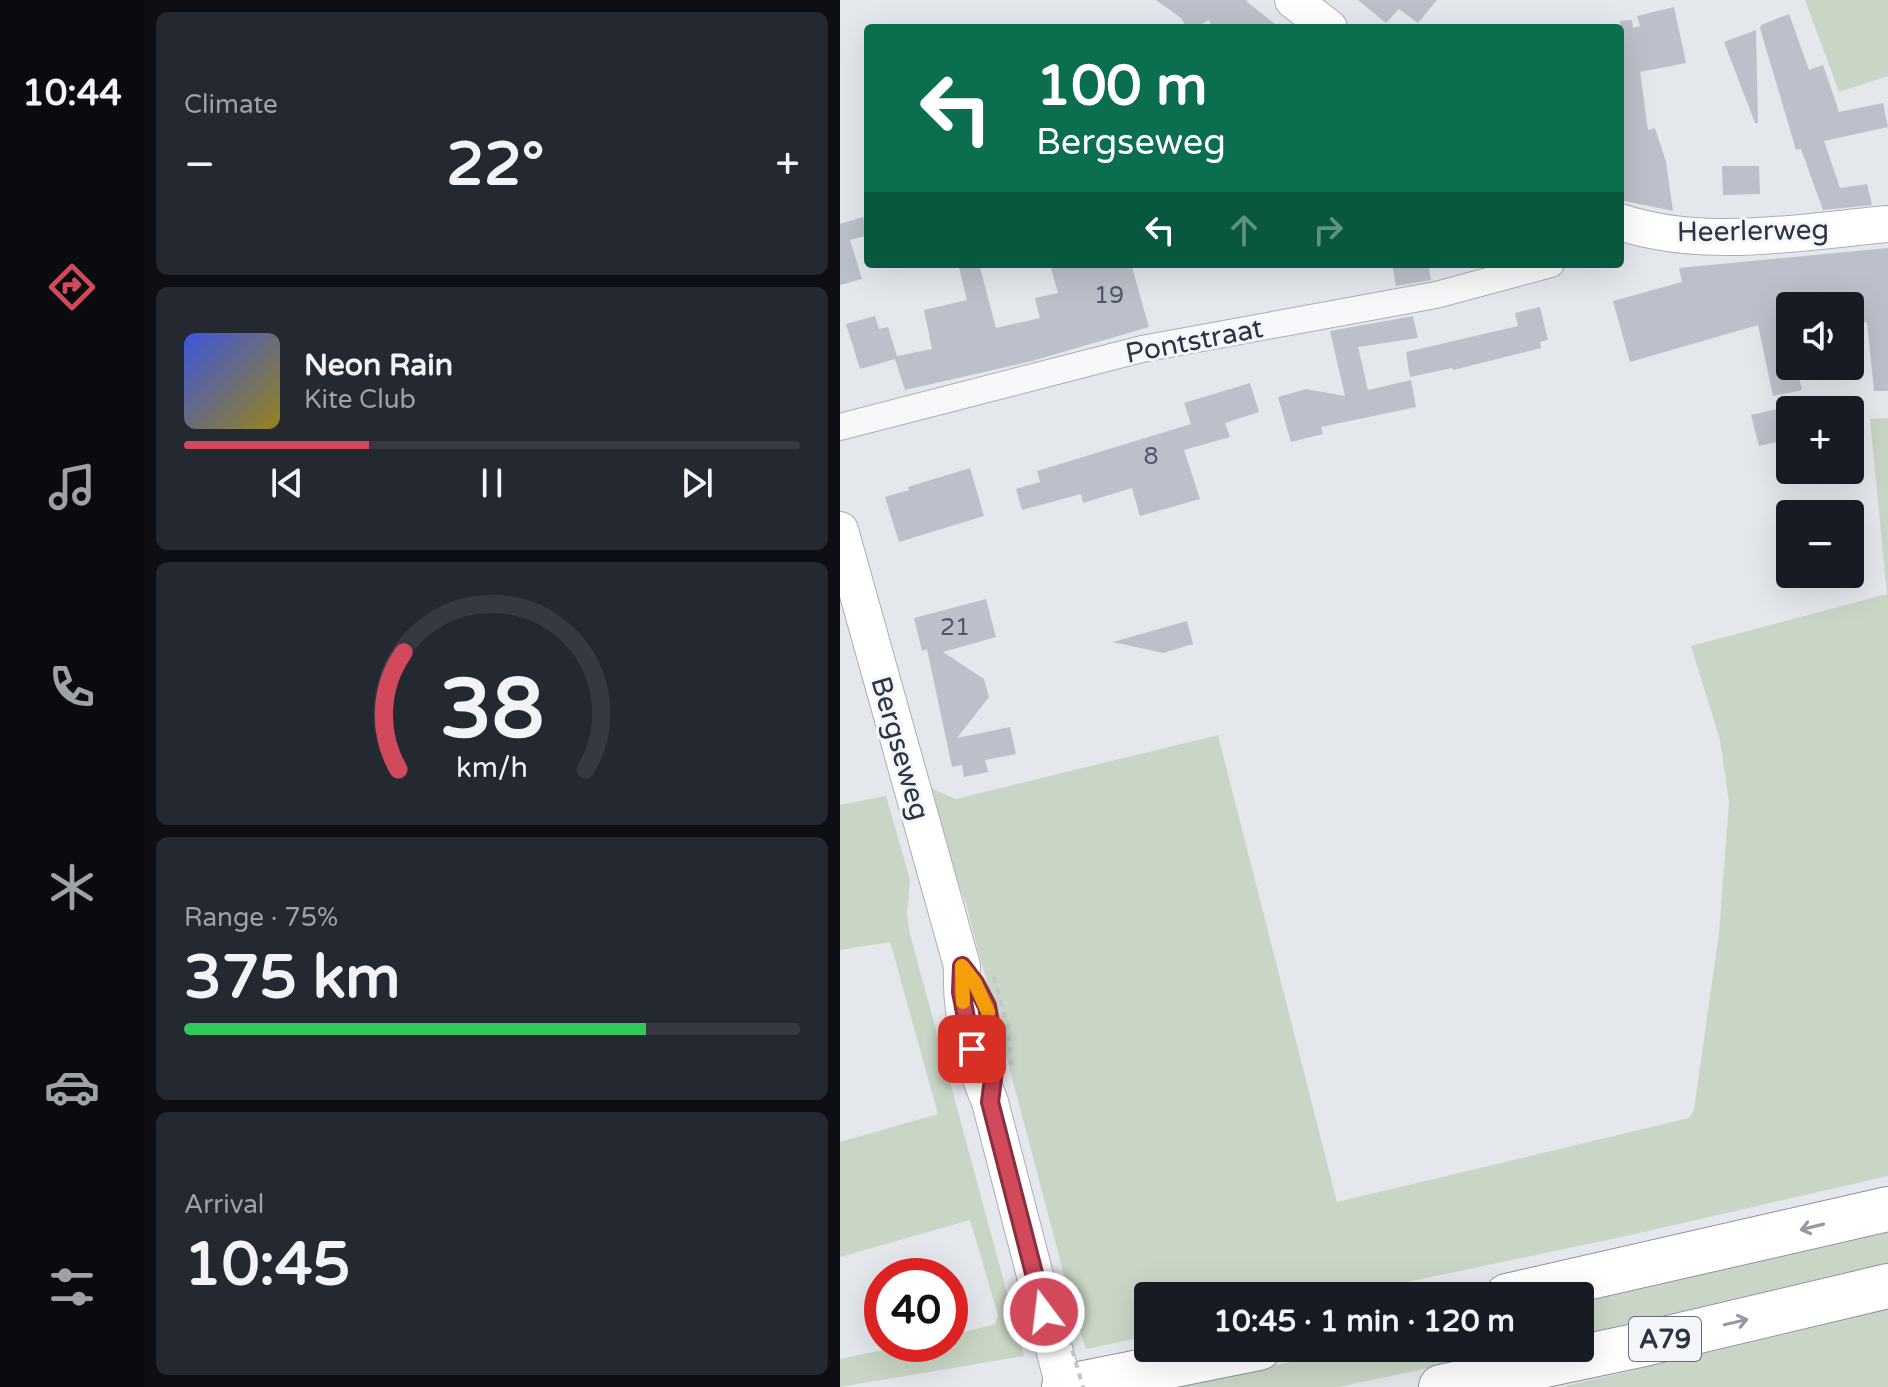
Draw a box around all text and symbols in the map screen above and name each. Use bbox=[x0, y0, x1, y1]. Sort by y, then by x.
text: 100 m bbox=[1036, 53, 1207, 120]
icon: left bbox=[904, 56, 1008, 160]
text: 10:44 bbox=[22, 72, 122, 115]
text: Climate bbox=[184, 89, 278, 120]
text: Bergseweg bbox=[1036, 121, 1226, 164]
text: 22° bbox=[446, 129, 544, 201]
text: − bbox=[184, 139, 215, 192]
text: + bbox=[775, 139, 800, 192]
icon: left bbox=[1138, 208, 1182, 252]
icon: ahead bbox=[1222, 208, 1266, 252]
icon: right bbox=[1306, 208, 1350, 252]
street label: Heerlerweg bbox=[1677, 213, 1829, 249]
icon: directions bbox=[44, 259, 100, 315]
house number: 19 bbox=[1094, 281, 1124, 310]
map controls bbox=[1776, 292, 1864, 588]
button: sound bbox=[1776, 292, 1864, 380]
street label: Pontstraat bbox=[1123, 311, 1266, 371]
text: Neon Rain bbox=[304, 347, 453, 384]
text: Kite Club bbox=[304, 384, 416, 415]
button: + bbox=[1776, 396, 1864, 484]
house number: 8 bbox=[1143, 442, 1159, 471]
icon: music bbox=[44, 459, 100, 515]
icon: previous bbox=[265, 461, 309, 505]
icon: pause bbox=[470, 461, 514, 505]
icon: next bbox=[675, 461, 719, 505]
button: − bbox=[1776, 500, 1864, 588]
house number: 21 bbox=[940, 613, 970, 642]
icon: phone bbox=[44, 659, 100, 715]
text: 38 bbox=[440, 659, 544, 759]
street label: Bergseweg bbox=[863, 673, 937, 824]
text: km/h bbox=[456, 751, 528, 785]
icon: climate bbox=[44, 859, 100, 915]
text: Range · 75% bbox=[184, 902, 338, 933]
text: 375 km bbox=[184, 942, 400, 1014]
pin bbox=[938, 1015, 1006, 1083]
icon: arrive bbox=[950, 1027, 994, 1071]
icon: car bbox=[44, 1059, 100, 1115]
text: Arrival bbox=[184, 1189, 264, 1220]
one-way arrow bbox=[1800, 1221, 1826, 1236]
text: 10:45 bbox=[184, 1229, 350, 1301]
speed limit sign: 40 bbox=[864, 1258, 968, 1362]
icon: filters bbox=[44, 1259, 100, 1315]
position arrow bbox=[1002, 1270, 1086, 1354]
text: 10:45 · 1 min · 120 m bbox=[1213, 1303, 1515, 1340]
one-way arrow bbox=[1722, 1314, 1748, 1329]
road number: A79 bbox=[1629, 1317, 1701, 1361]

